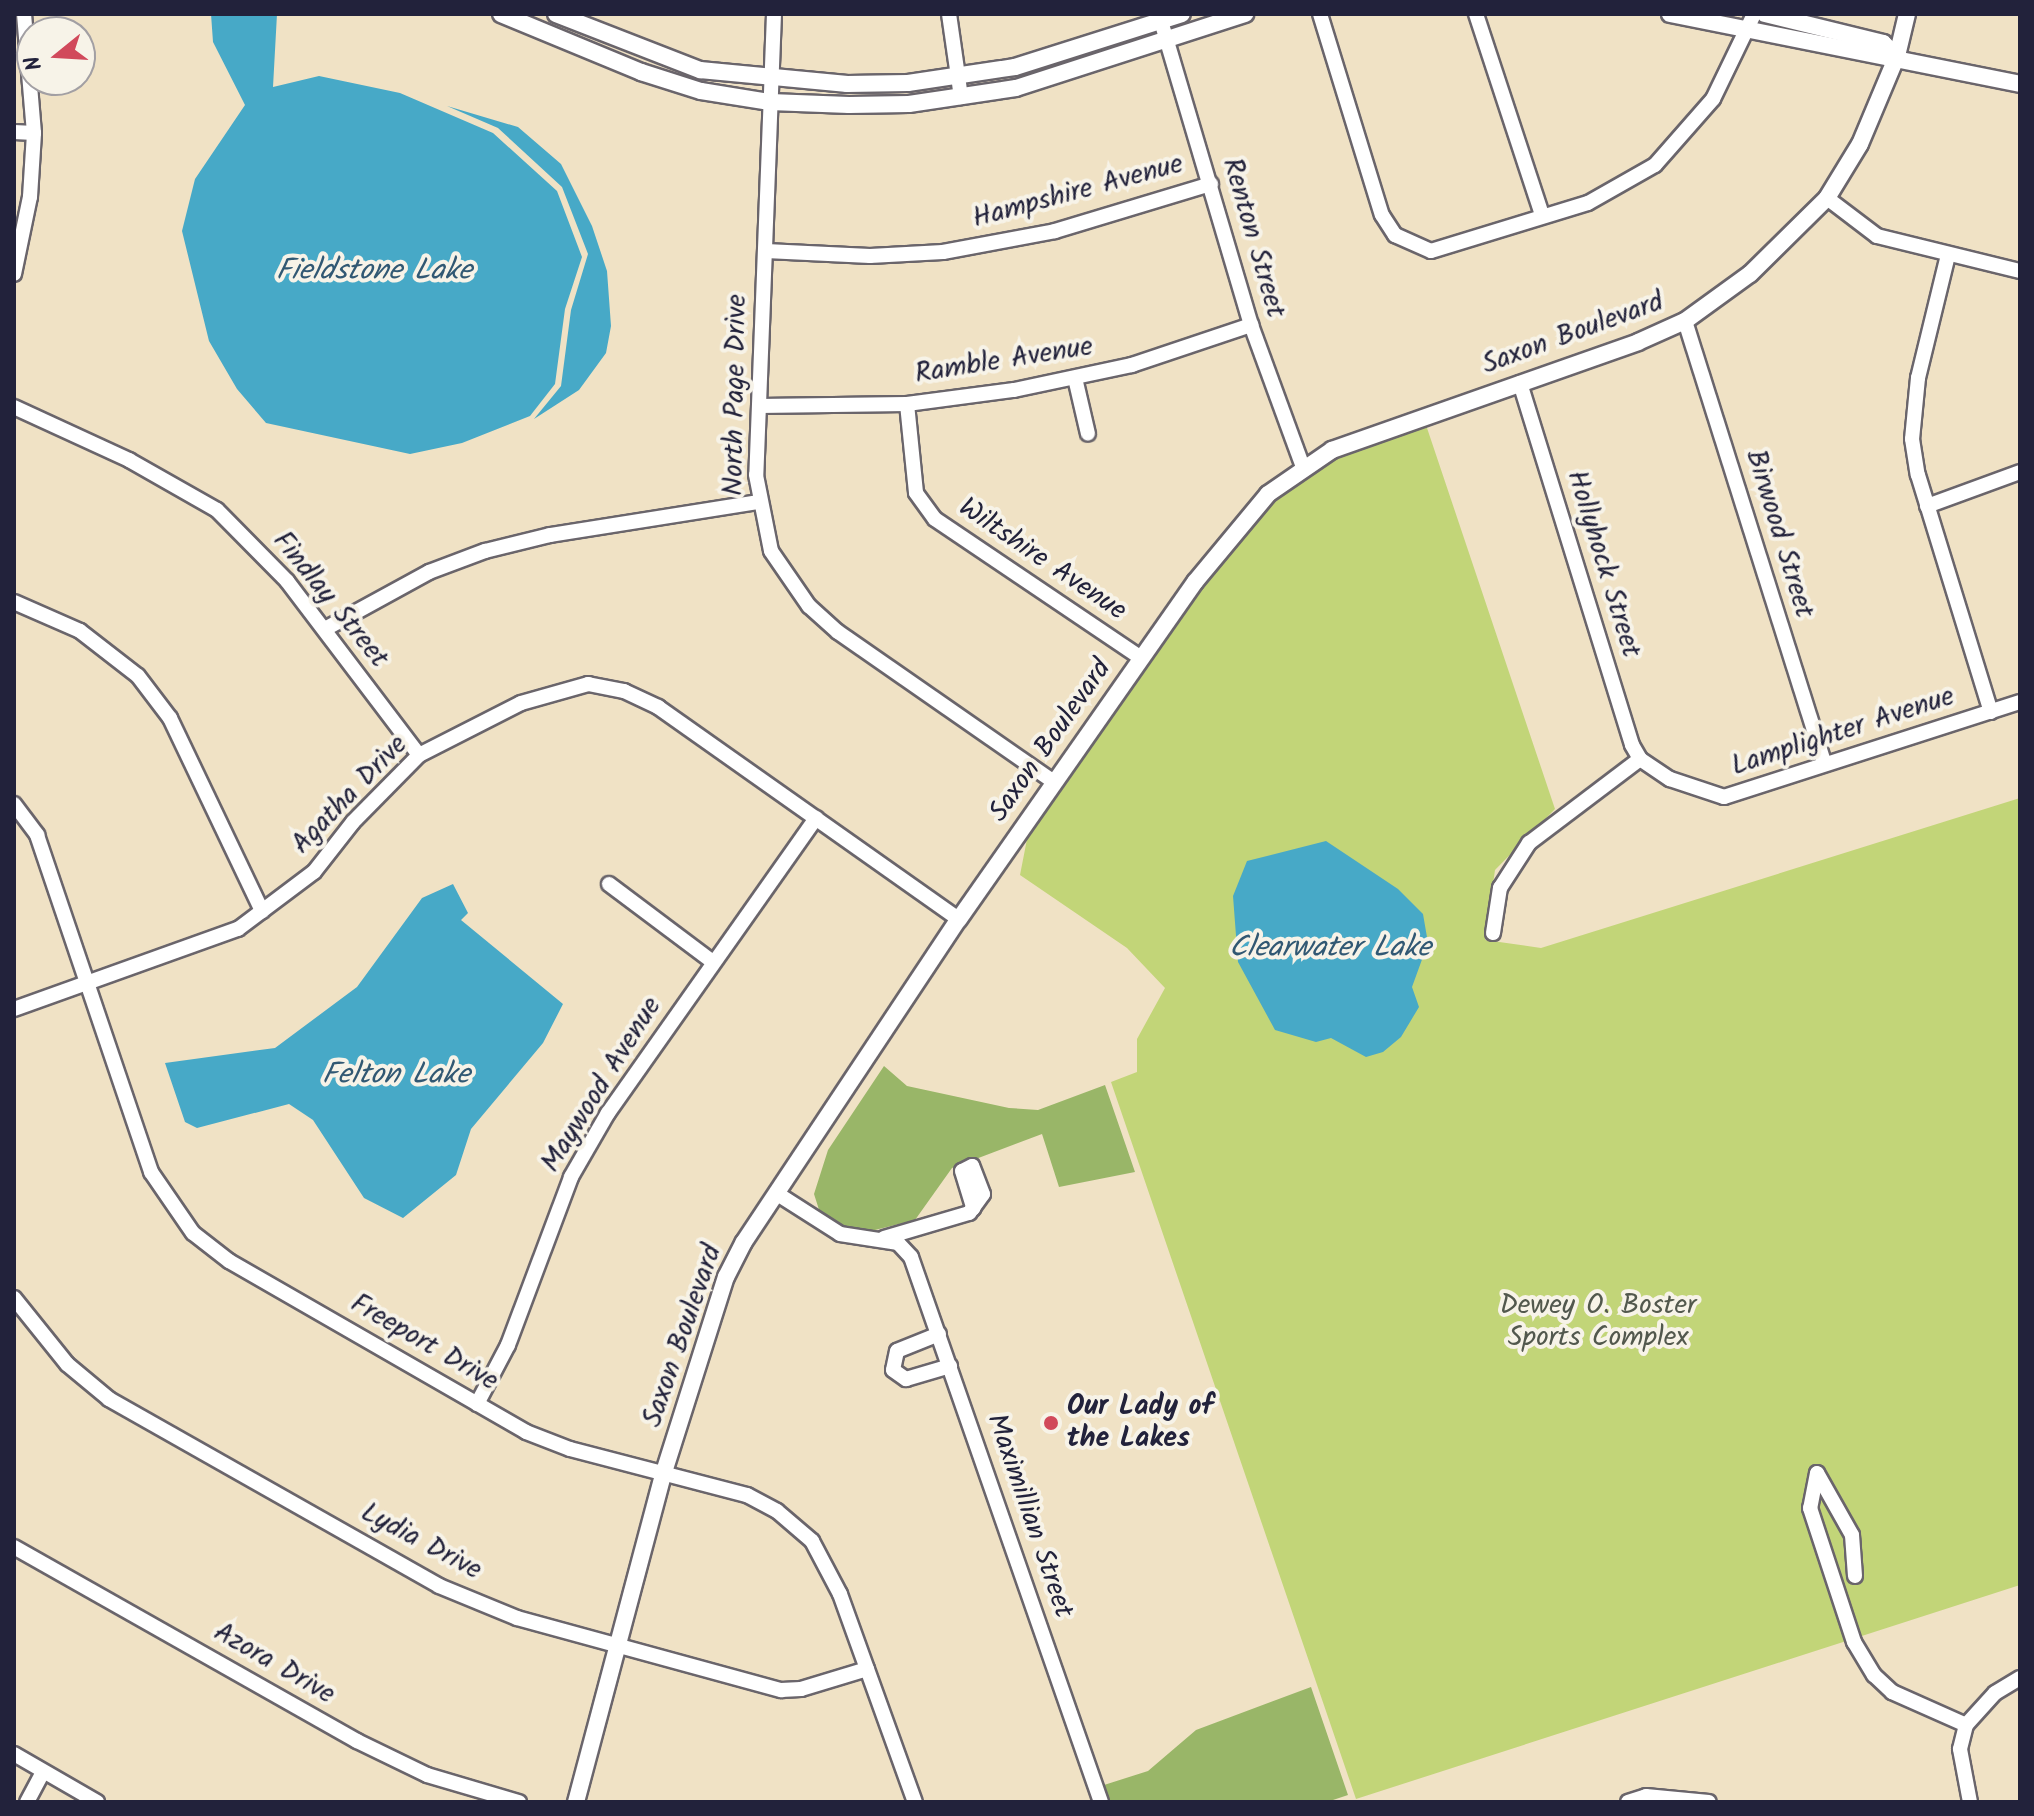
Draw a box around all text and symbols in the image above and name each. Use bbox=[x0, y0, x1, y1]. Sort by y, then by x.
north arrow bbox=[16, 16, 96, 96]
text: N bbox=[16, 51, 53, 75]
street label: Hampshire Avenue bbox=[969, 148, 1187, 236]
street label: Renton Street bbox=[1214, 154, 1292, 322]
water label: Fieldstone Lake bbox=[276, 253, 472, 289]
street label: Saxon Boulevard bbox=[1478, 286, 1668, 382]
street label: North Page Drive bbox=[717, 294, 755, 496]
street label: Ramble Avenue bbox=[913, 330, 1095, 392]
street label: Birwood Street bbox=[1737, 446, 1821, 622]
street label: Hollyhock Street bbox=[1559, 466, 1647, 662]
street label: Wiltshire Avenue bbox=[952, 491, 1132, 629]
street label: Findlay Street bbox=[265, 525, 395, 675]
street label: Saxon Boulevard bbox=[983, 653, 1119, 829]
street label: Lamplighter Avenue bbox=[1727, 680, 1959, 784]
street label: Agatha Drive bbox=[285, 729, 415, 861]
water label: Clearwater Lake bbox=[1229, 930, 1431, 966]
street label: Maywood Avenue bbox=[535, 991, 669, 1179]
water label: Felton Lake bbox=[322, 1057, 470, 1093]
street label: Saxon Boulevard bbox=[636, 1241, 730, 1431]
street label: Freeport Drive bbox=[344, 1287, 504, 1399]
park label: Dewey O. Boster Sports Complex bbox=[1500, 1289, 1696, 1355]
place label: Our Lady of the Lakes bbox=[1067, 1390, 1214, 1456]
street label: Maximillian Street bbox=[978, 1410, 1080, 1622]
marker: Our Lady of the Lakes bbox=[1042, 1414, 1060, 1432]
street label: Lydia Drive bbox=[355, 1496, 487, 1588]
street label: Azora Drive bbox=[208, 1616, 340, 1712]

